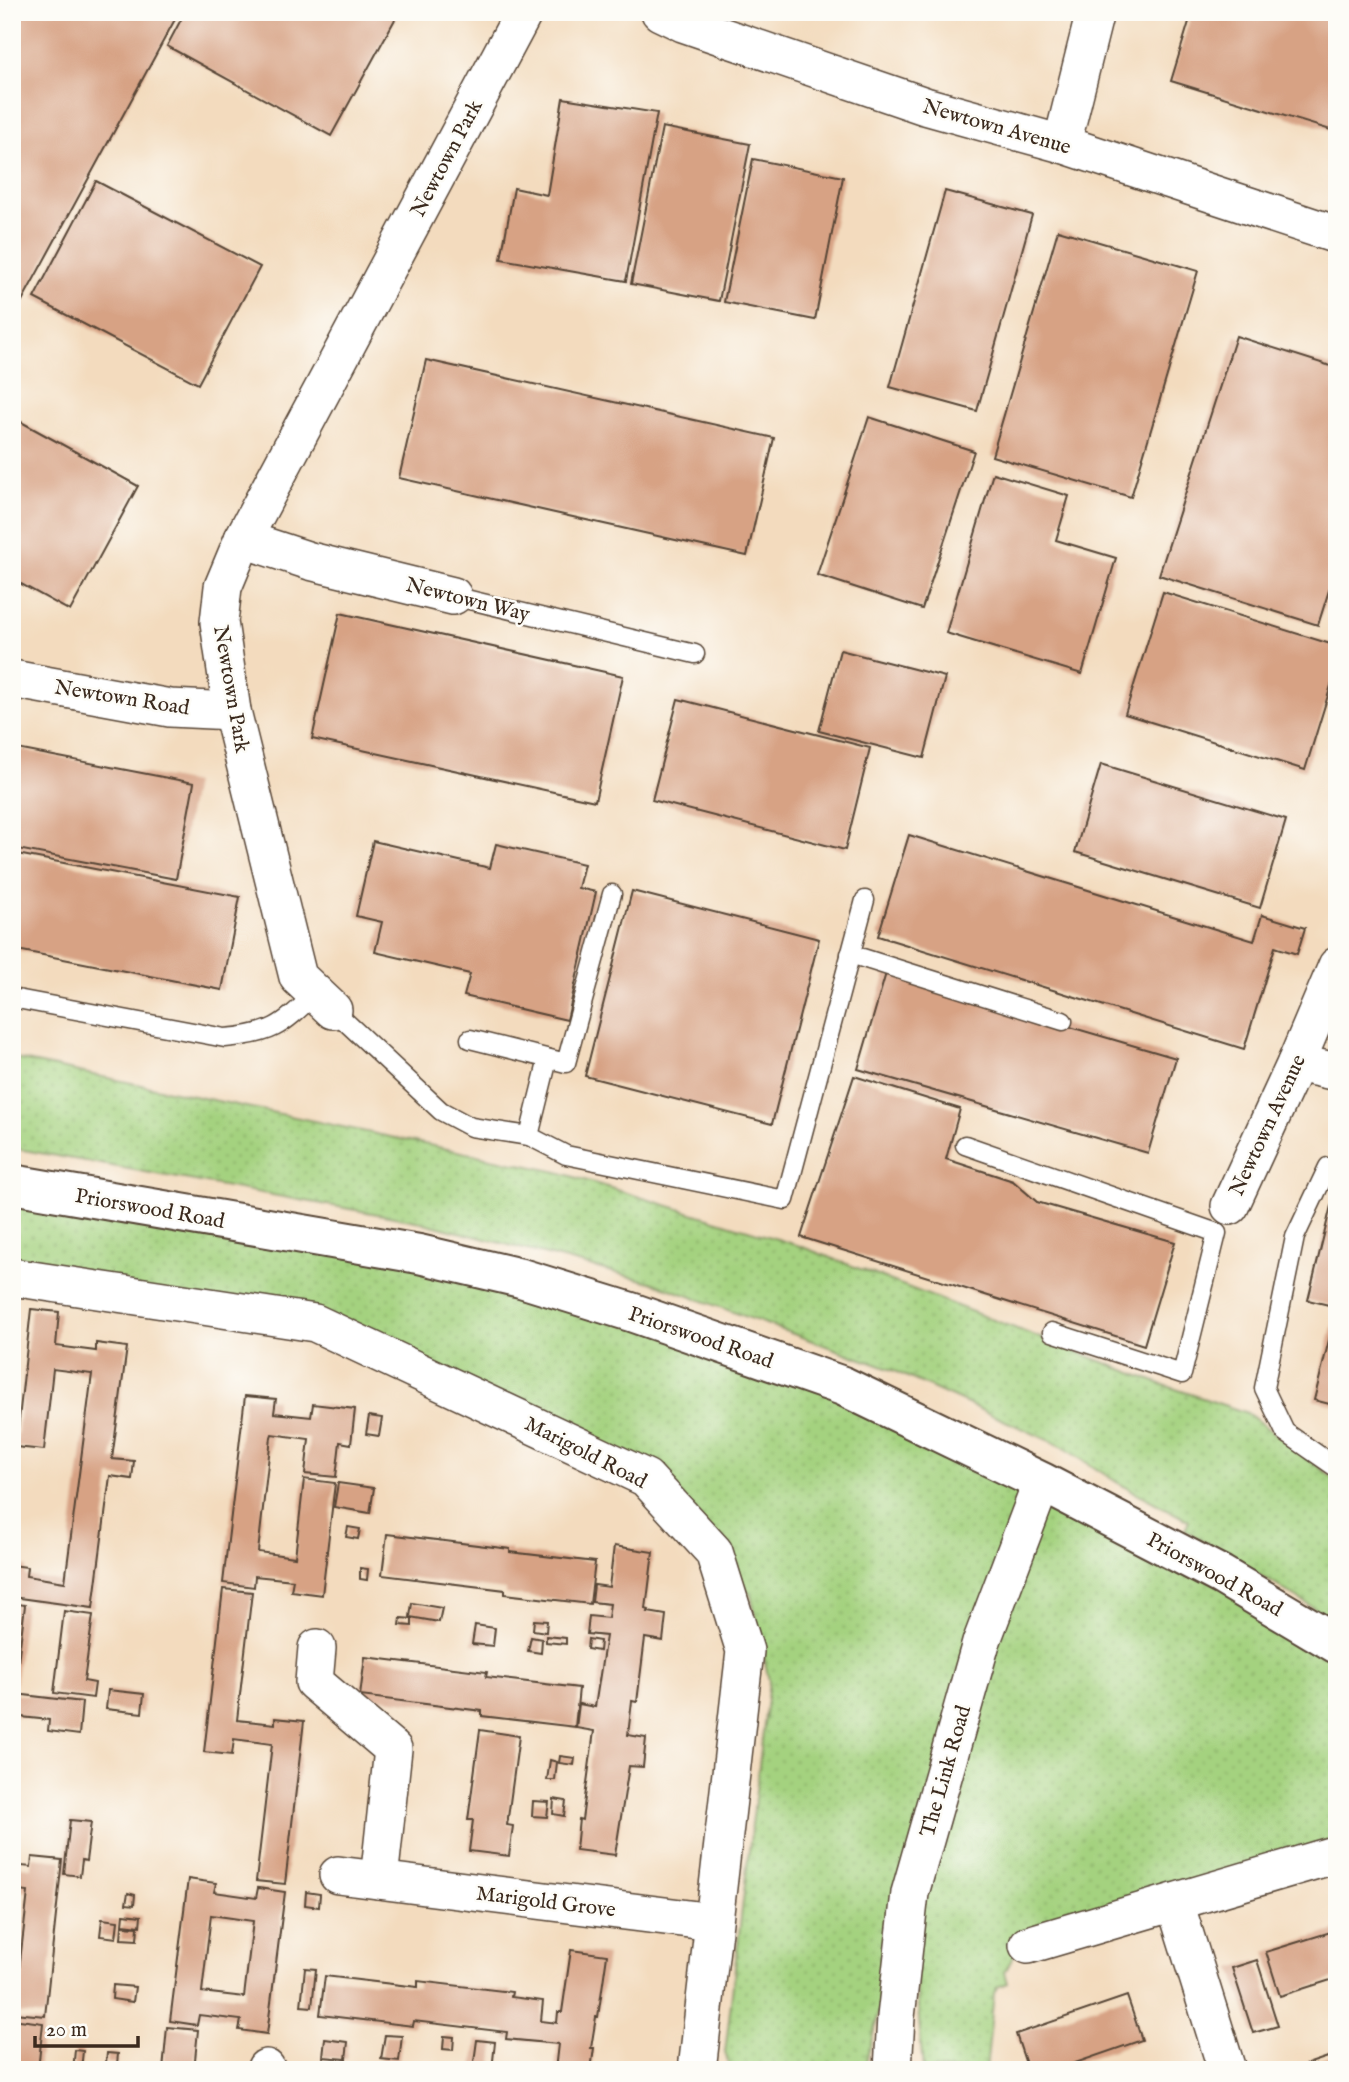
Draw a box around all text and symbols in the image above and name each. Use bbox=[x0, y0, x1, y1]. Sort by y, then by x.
street label: Newtown Avenue bbox=[919, 93, 1074, 162]
street label: Newtown Park bbox=[405, 95, 490, 222]
street label: Newtown Way bbox=[403, 572, 533, 629]
street label: Newtown Park bbox=[206, 623, 255, 756]
street label: Newtown Road bbox=[52, 674, 192, 723]
street label: Newtown Avenue bbox=[1224, 1050, 1313, 1201]
street label: Priorswood Road bbox=[73, 1183, 227, 1236]
street label: Priorswood Road bbox=[625, 1301, 777, 1376]
street label: Marigold Road bbox=[520, 1411, 652, 1496]
street label: Priorswood Road bbox=[1142, 1527, 1288, 1624]
street label: The Link Road bbox=[915, 1702, 978, 1840]
street label: Marigold Grove bbox=[474, 1881, 618, 1924]
scale bar bbox=[35, 2005, 138, 2049]
text: 20 m bbox=[46, 2017, 87, 2044]

